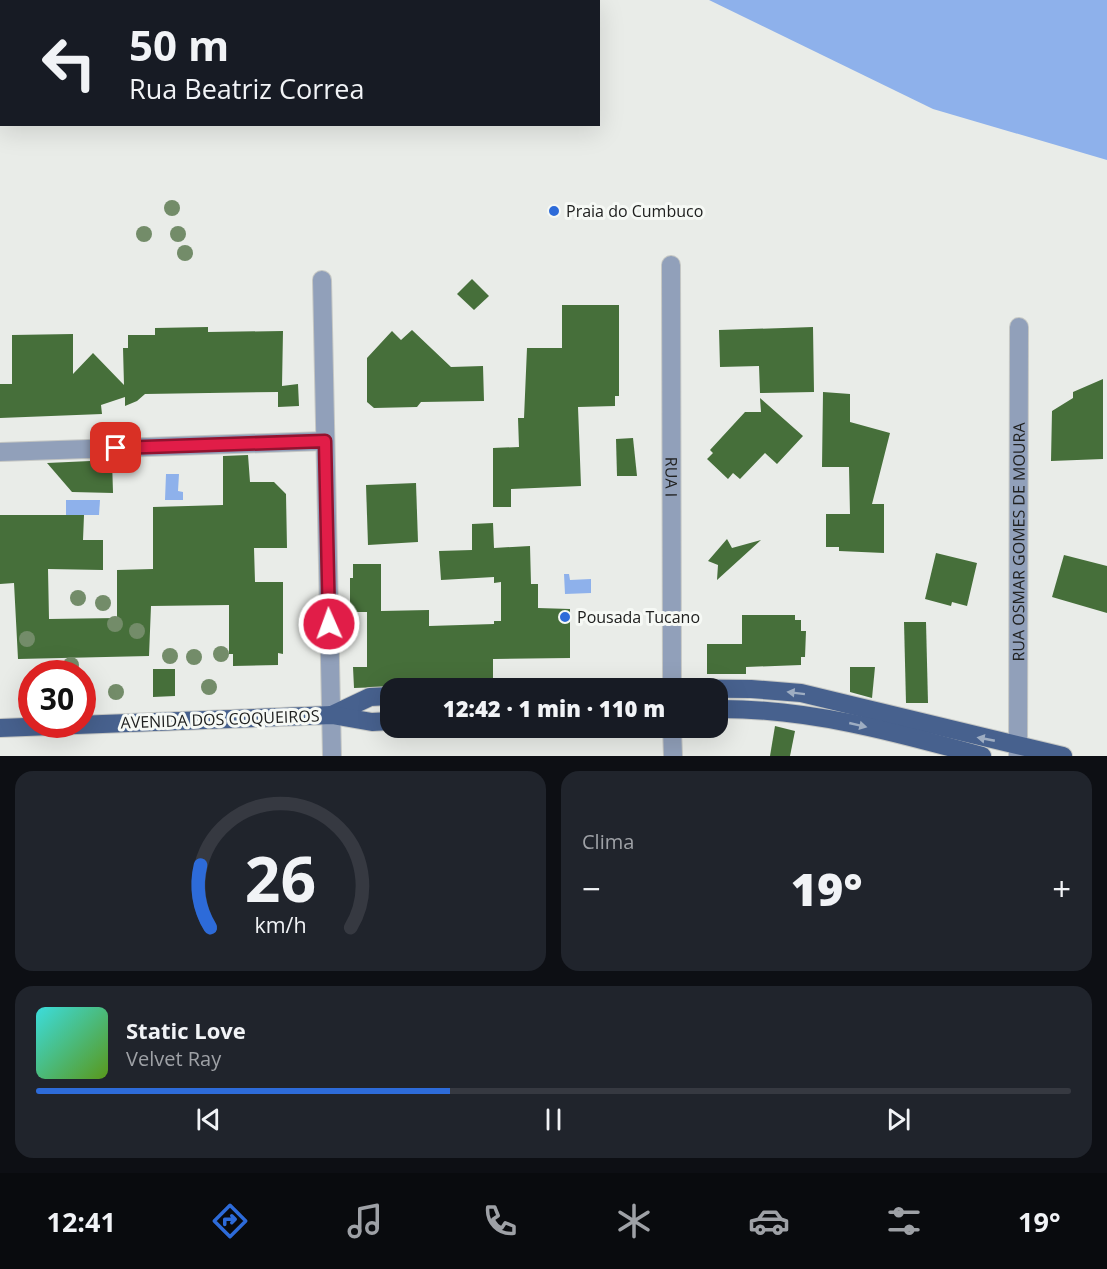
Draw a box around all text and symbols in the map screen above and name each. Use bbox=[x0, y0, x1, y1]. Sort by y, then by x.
text: 50 m bbox=[129, 16, 229, 73]
icon: left bbox=[30, 24, 108, 102]
text: Rua Beatriz Correa bbox=[129, 70, 364, 107]
place label: Praia do Cumbuco bbox=[566, 200, 703, 222]
marker: Praia do Cumbuco bbox=[547, 204, 561, 218]
pin bbox=[90, 422, 141, 473]
street label: RUA OSMAR GOMES DE MOURA bbox=[1007, 422, 1030, 662]
icon: arrive bbox=[99, 431, 132, 464]
street label: RUA I bbox=[660, 457, 683, 497]
position arrow bbox=[297, 592, 361, 656]
place label: Pousada Tucano bbox=[577, 606, 700, 628]
marker: Pousada Tucano bbox=[558, 610, 572, 624]
speed limit sign: 30 bbox=[18, 660, 96, 738]
one-way arrow bbox=[787, 688, 806, 698]
text: 12:42 · 1 min · 110 m bbox=[443, 693, 665, 723]
street label: AVENIDA DOS COQUEIROS bbox=[120, 705, 320, 733]
one-way arrow bbox=[849, 721, 868, 730]
one-way arrow bbox=[976, 734, 995, 743]
text: Clima bbox=[582, 828, 634, 855]
text: 26 bbox=[245, 835, 316, 920]
text: 19° bbox=[791, 858, 862, 919]
text: − bbox=[582, 866, 601, 911]
text: + bbox=[1052, 866, 1071, 911]
text: km/h bbox=[254, 910, 307, 939]
text: Static Love bbox=[126, 1015, 246, 1045]
text: Velvet Ray bbox=[126, 1045, 221, 1072]
icon: previous bbox=[192, 1103, 225, 1136]
icon: pause bbox=[537, 1103, 570, 1136]
icon: next bbox=[882, 1103, 915, 1136]
icon: directions bbox=[209, 1200, 251, 1242]
icon: music bbox=[344, 1200, 386, 1242]
icon: phone bbox=[479, 1200, 521, 1242]
icon: climate bbox=[613, 1200, 655, 1242]
icon: car bbox=[748, 1200, 790, 1242]
icon: filters bbox=[883, 1200, 925, 1242]
text: 12:41 bbox=[46, 1203, 116, 1240]
text: 19° bbox=[1018, 1203, 1060, 1240]

